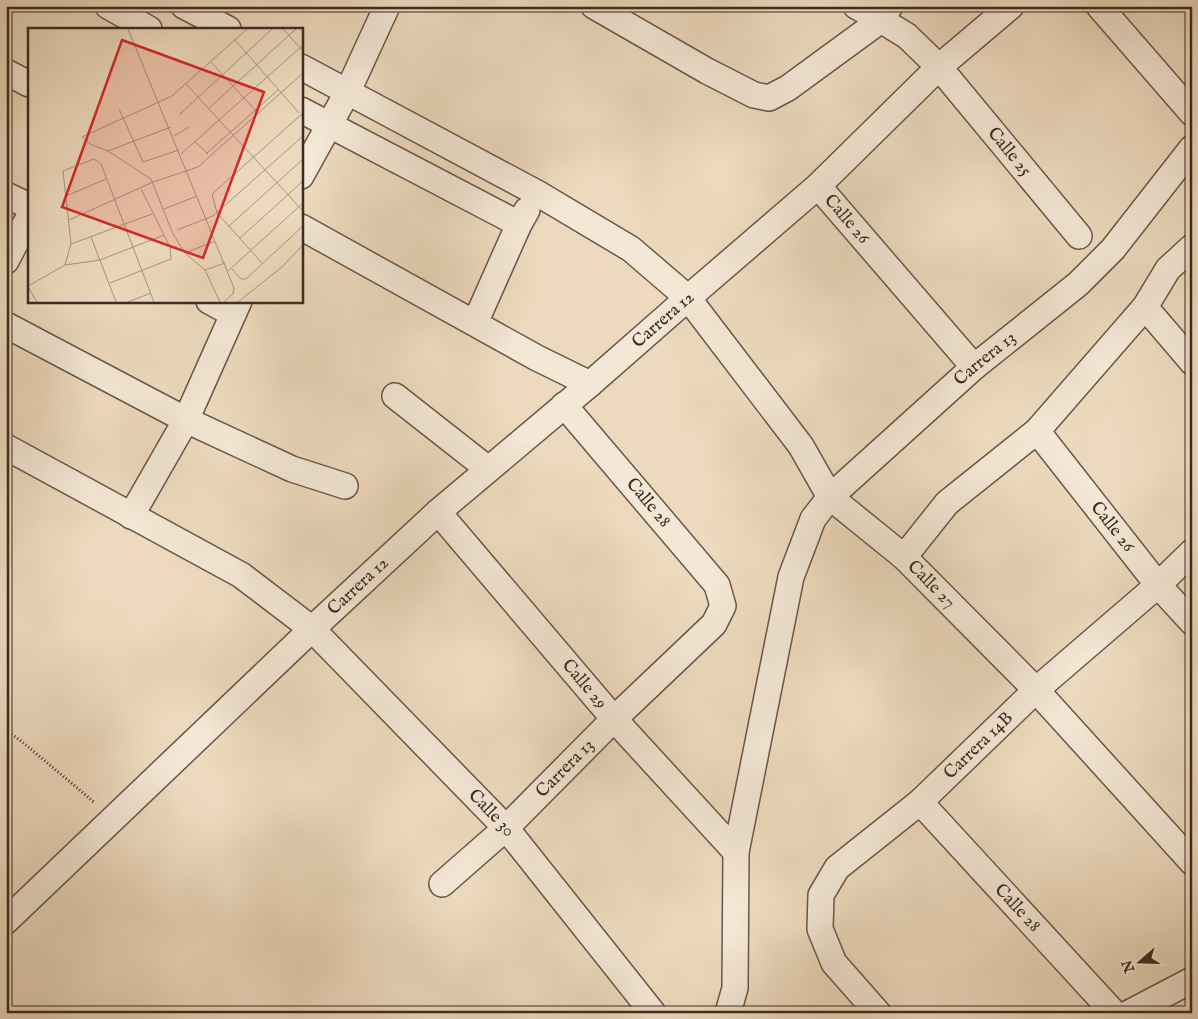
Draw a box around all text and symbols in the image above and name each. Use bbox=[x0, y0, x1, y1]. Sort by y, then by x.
inset map bbox=[28, 28, 302, 302]
street label: Calle 25 bbox=[982, 122, 1037, 182]
street label: Calle 26 bbox=[819, 190, 875, 249]
street label: Carrera 12 bbox=[627, 286, 699, 353]
street label: Carrera 13 bbox=[949, 326, 1021, 391]
street label: Calle 28 bbox=[621, 473, 675, 533]
street label: Calle 26 bbox=[1085, 497, 1140, 557]
street label: Carrera 12 bbox=[323, 552, 394, 620]
street label: Calle 27 bbox=[902, 555, 960, 614]
street label: Calle 29 bbox=[557, 654, 612, 714]
street label: Carrera 14B bbox=[939, 707, 1018, 784]
street label: Carrera 13 bbox=[531, 734, 599, 803]
street label: Calle 30 bbox=[463, 784, 520, 842]
street label: Calle 28 bbox=[989, 879, 1046, 937]
north arrow bbox=[1116, 936, 1166, 986]
text: N bbox=[1118, 957, 1140, 976]

